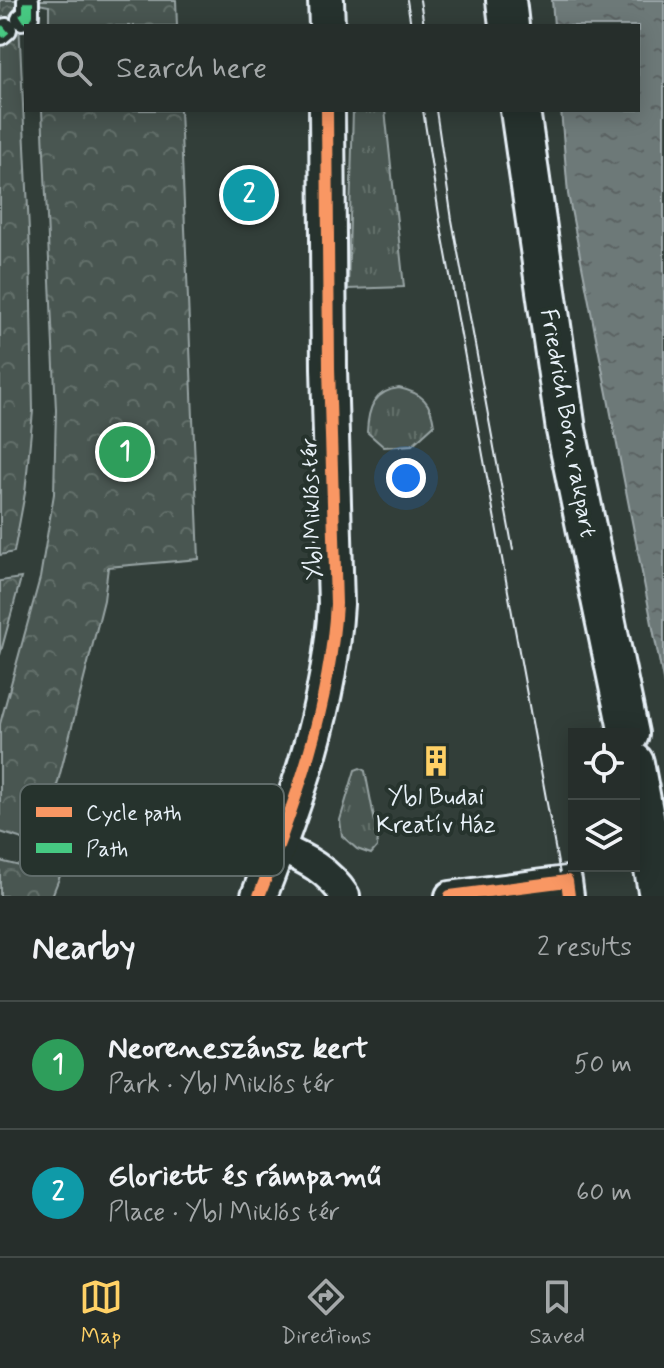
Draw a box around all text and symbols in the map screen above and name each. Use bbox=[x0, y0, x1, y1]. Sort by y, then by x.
search box bbox=[24, 24, 640, 112]
icon: search bbox=[52, 46, 96, 90]
text: Search here bbox=[116, 49, 267, 88]
pin: 2 bbox=[223, 165, 275, 225]
street label: Friedrich Born rakpart bbox=[532, 306, 603, 540]
pin: 1 bbox=[99, 422, 151, 482]
street label: Ybl Miklós tér bbox=[295, 437, 330, 581]
your location bbox=[386, 458, 426, 498]
map controls bbox=[568, 728, 640, 872]
button: locate bbox=[568, 728, 640, 800]
building icon: Ybl Budai Kreatív Ház bbox=[419, 744, 453, 778]
place label: Ybl Budai Kreatív Ház bbox=[376, 782, 496, 841]
legend bbox=[20, 784, 284, 876]
text: Cycle path bbox=[86, 800, 182, 828]
button: layers bbox=[568, 800, 640, 872]
text: Path bbox=[86, 836, 128, 864]
text: Nearby bbox=[32, 926, 136, 971]
text: 2 results bbox=[537, 931, 632, 965]
text: Neoreneszánsz kert bbox=[108, 1029, 368, 1068]
text: 1 bbox=[52, 1048, 64, 1082]
text: 50 m bbox=[574, 1048, 632, 1082]
text: Park · Ybl Miklós tér bbox=[108, 1068, 334, 1102]
text: Gloriett és rámpamű bbox=[108, 1157, 381, 1196]
text: 2 bbox=[52, 1176, 64, 1210]
text: 60 m bbox=[576, 1176, 632, 1210]
text: Place · Ybl Miklós tér bbox=[108, 1196, 340, 1230]
tab: Map bbox=[79, 1275, 123, 1351]
tab: Directions bbox=[281, 1275, 371, 1351]
tab: Saved bbox=[529, 1275, 585, 1351]

